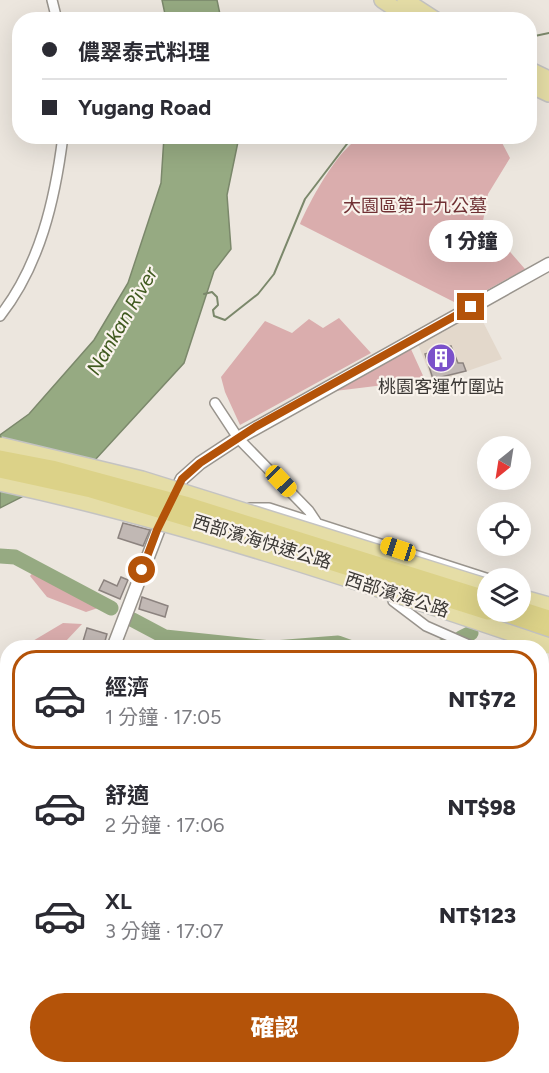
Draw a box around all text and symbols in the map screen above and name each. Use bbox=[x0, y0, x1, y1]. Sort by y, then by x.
text: 儂翠泰式料理 bbox=[78, 39, 210, 66]
text: Yugang Road bbox=[78, 94, 211, 121]
park label: 大園區第十九公墓 bbox=[343, 195, 487, 217]
callout: 1 分鐘 bbox=[429, 220, 513, 262]
text: 1 分鐘 bbox=[444, 229, 498, 253]
water label: Nankan River bbox=[81, 262, 163, 379]
route end bbox=[457, 293, 484, 320]
building icon: 桃園客運竹圍站 bbox=[425, 342, 457, 374]
place label: 桃園客運竹圍站 bbox=[378, 376, 504, 398]
north arrow bbox=[477, 436, 531, 490]
map controls bbox=[477, 436, 531, 622]
car bbox=[262, 462, 300, 500]
button: locate bbox=[477, 502, 531, 556]
street label: 西部濱海快速公路 bbox=[190, 510, 334, 574]
car bbox=[378, 535, 418, 563]
route start bbox=[128, 556, 155, 583]
street label: 西部濱海公路 bbox=[342, 568, 452, 622]
button: layers bbox=[477, 568, 531, 622]
icon: car bbox=[33, 673, 87, 727]
text: 經濟 bbox=[105, 674, 149, 701]
text: NT$72 bbox=[448, 686, 516, 713]
text: 1 分鐘 · 17:05 bbox=[105, 705, 222, 729]
icon: car bbox=[33, 781, 87, 835]
text: 舒適 bbox=[105, 782, 149, 809]
text: NT$98 bbox=[447, 794, 516, 821]
text: 2 分鐘 · 17:06 bbox=[105, 813, 224, 837]
text: XL bbox=[105, 888, 132, 915]
icon: car bbox=[33, 889, 87, 943]
text: NT$123 bbox=[439, 902, 516, 929]
text: 3 分鐘 · 17:07 bbox=[105, 919, 223, 943]
button: 確認 bbox=[30, 993, 519, 1062]

